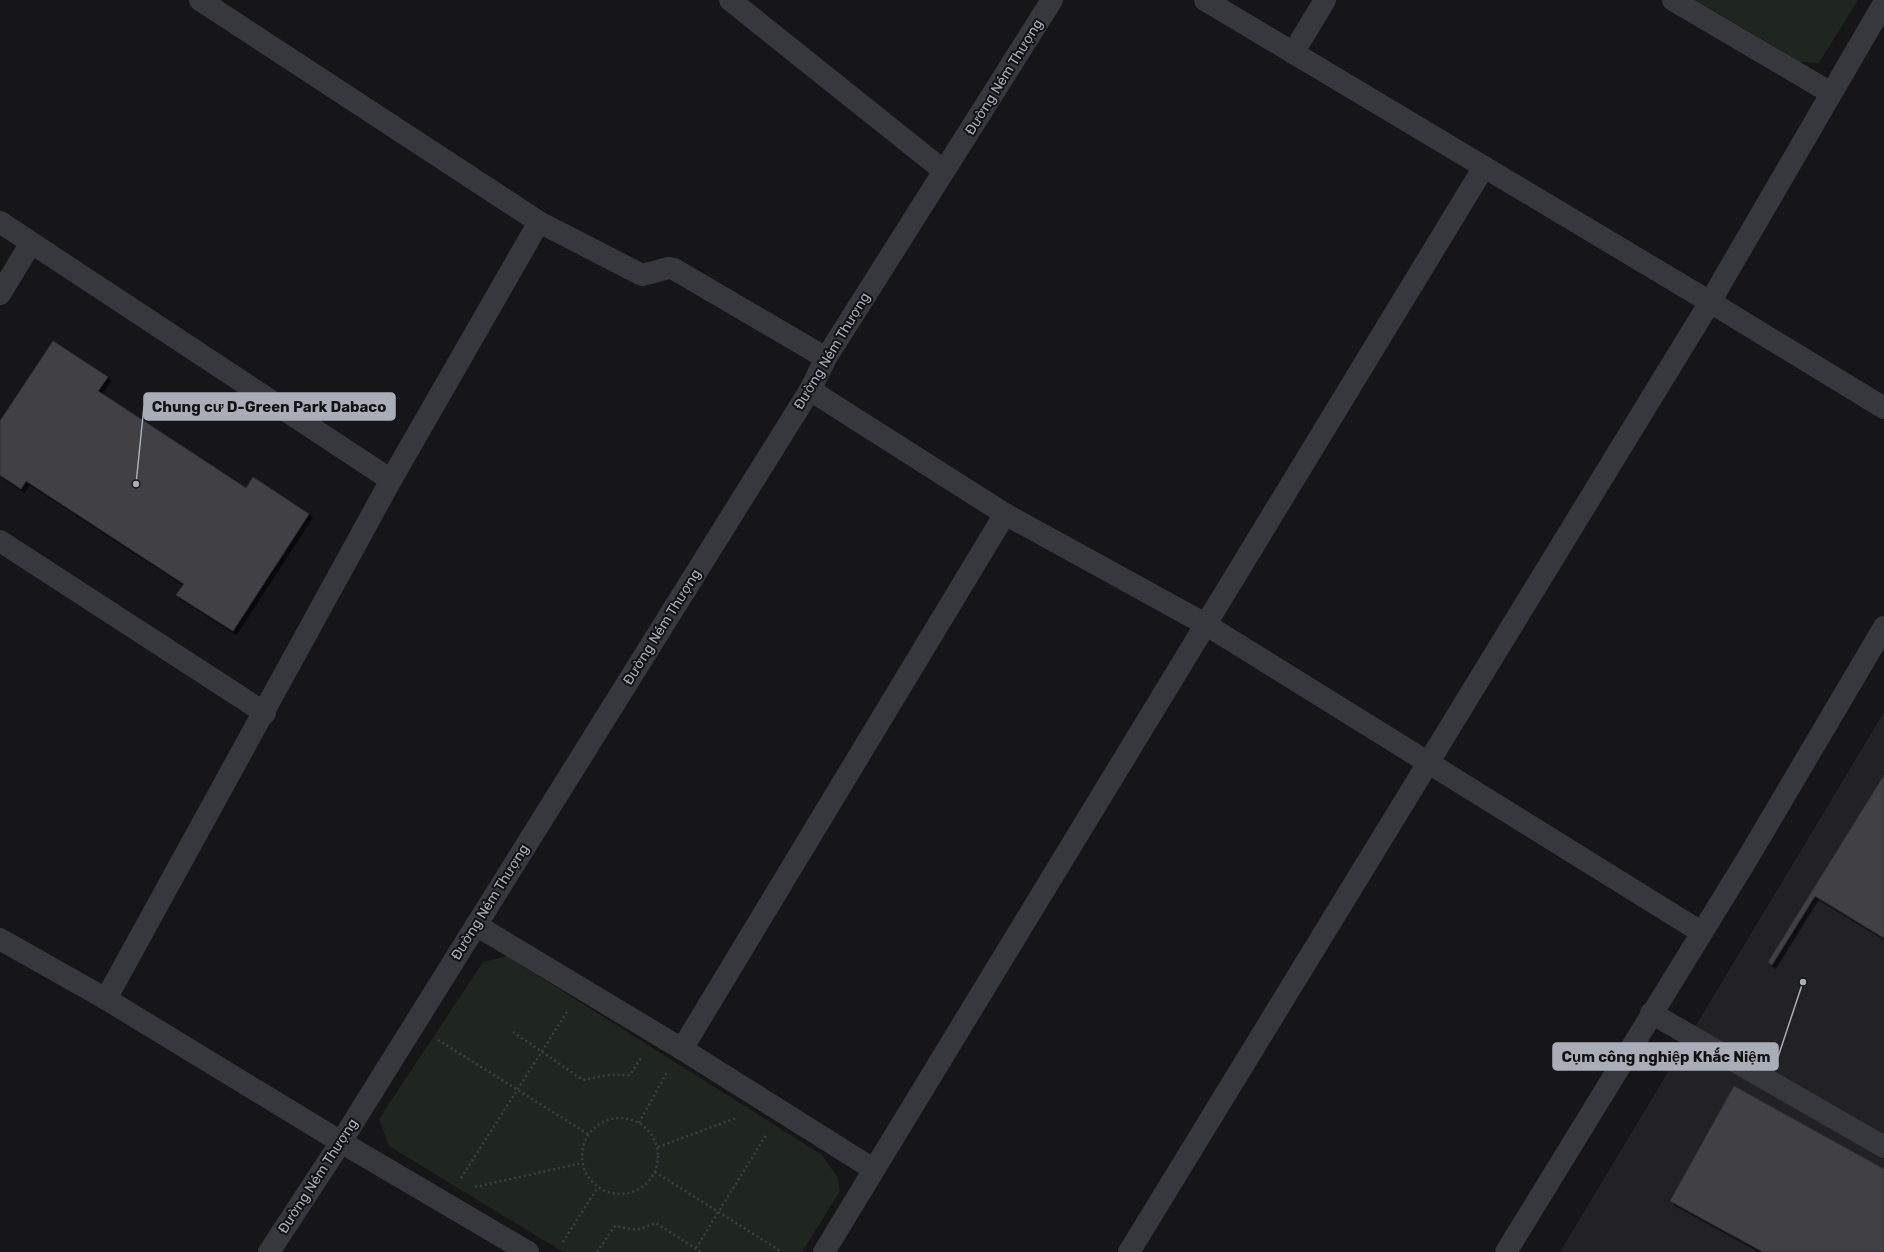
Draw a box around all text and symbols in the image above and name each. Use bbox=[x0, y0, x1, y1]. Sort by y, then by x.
street label: Đường Ném Thượng bbox=[961, 16, 1047, 138]
street label: Đường Ném Thượng bbox=[790, 289, 874, 413]
callout: Chung cư D-Green Park Dabaco bbox=[144, 393, 395, 420]
text: Chung cư D-Green Park Dabaco bbox=[152, 398, 386, 416]
street label: Đường Ném Thượng bbox=[619, 566, 705, 688]
street label: Đường Ném Thượng bbox=[447, 841, 533, 963]
callout: Cụm công nghiệp Khắc Niệm bbox=[1553, 1043, 1778, 1070]
text: Cụm công nghiệp Khắc Niệm bbox=[1562, 1047, 1770, 1066]
street label: Đường Ném Thượng bbox=[275, 1115, 361, 1237]

